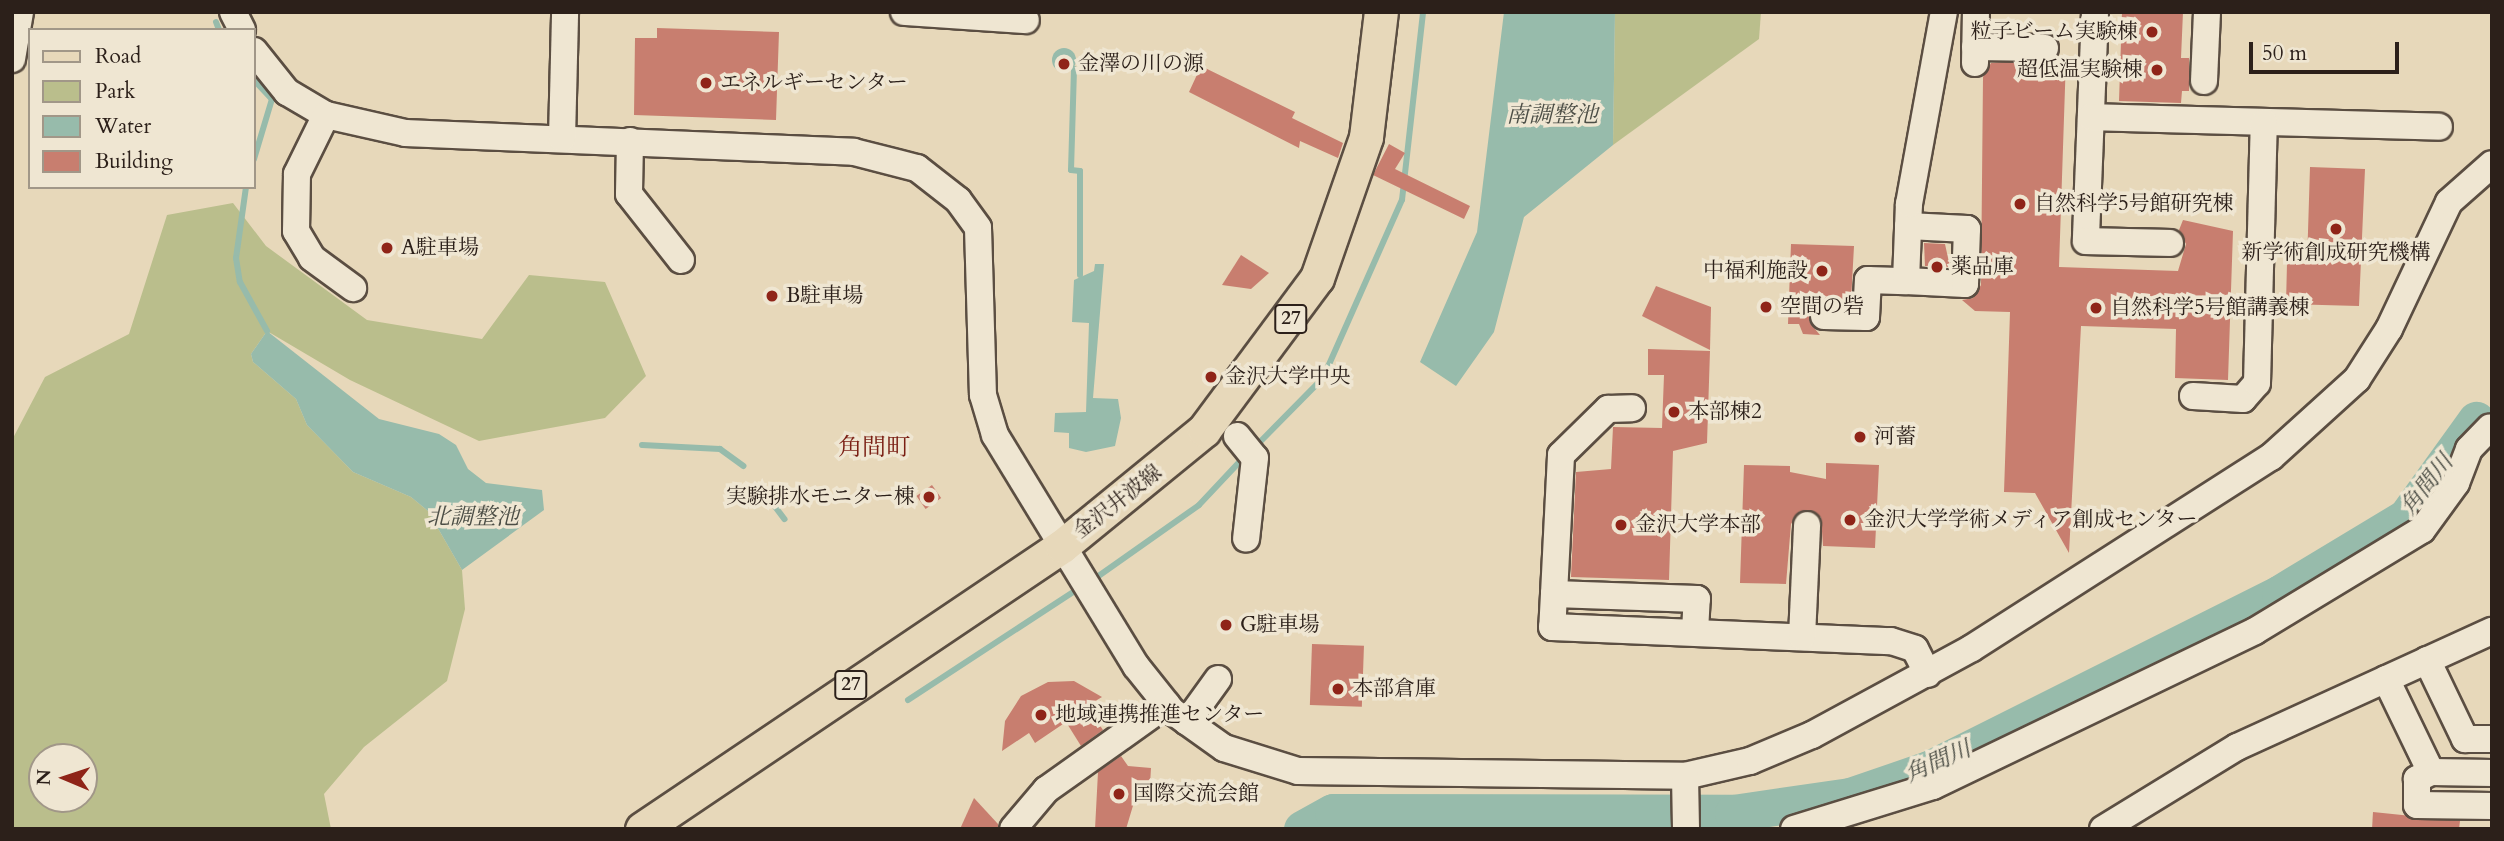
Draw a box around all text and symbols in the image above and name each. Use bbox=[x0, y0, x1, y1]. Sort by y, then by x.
place label: 粒子ビーム実験棟 bbox=[1971, 19, 2138, 45]
marker: 粒子ビーム実験棟 bbox=[2144, 24, 2160, 40]
legend bbox=[28, 28, 256, 189]
scale bar bbox=[2252, 28, 2402, 72]
text: 50 m bbox=[2262, 39, 2307, 68]
text: Road bbox=[95, 42, 141, 71]
place label: 金澤の川の源 bbox=[1078, 51, 1204, 77]
marker: 金澤の川の源 bbox=[1056, 56, 1072, 72]
place label: 超低温実験棟 bbox=[2017, 57, 2143, 83]
marker: 超低温実験棟 bbox=[2149, 62, 2165, 78]
place label: エネルギーセンター bbox=[720, 70, 909, 96]
marker: エネルギーセンター bbox=[698, 75, 714, 91]
text: Park bbox=[95, 77, 135, 106]
water label: 南調整池 bbox=[1506, 101, 1598, 129]
text: Water bbox=[95, 112, 151, 141]
text: Building bbox=[95, 147, 173, 176]
place label: 自然科学5号館研究棟 bbox=[2034, 191, 2234, 217]
marker: 自然科学5号館研究棟 bbox=[2012, 196, 2028, 212]
marker: 新学術創成研究機構 bbox=[2328, 221, 2344, 237]
place label: A駐車場 bbox=[401, 235, 479, 261]
marker: A駐車場 bbox=[379, 240, 395, 256]
place label: 新学術創成研究機構 bbox=[2242, 240, 2430, 266]
place label: 薬品庫 bbox=[1951, 254, 2014, 280]
place label: 中福利施設 bbox=[1703, 258, 1808, 284]
marker: 薬品庫 bbox=[1929, 259, 1945, 275]
marker: 中福利施設 bbox=[1814, 263, 1830, 279]
place label: B駐車場 bbox=[786, 283, 863, 309]
marker: B駐車場 bbox=[764, 288, 780, 304]
place label: 空間の砦 bbox=[1780, 294, 1864, 320]
place label: 自然科学5号館講義棟 bbox=[2110, 295, 2310, 321]
marker: 空間の砦 bbox=[1758, 299, 1774, 315]
marker: 自然科学5号館講義棟 bbox=[2088, 300, 2104, 316]
road number: 27 bbox=[1274, 304, 1308, 334]
place label: 金沢大学中央 bbox=[1225, 364, 1351, 390]
marker: 金沢大学中央 bbox=[1203, 369, 1219, 385]
place label: 本部棟2 bbox=[1688, 399, 1762, 425]
marker: 本部棟2 bbox=[1666, 404, 1682, 420]
place label: 河蓄 bbox=[1874, 424, 1916, 450]
marker: 河蓄 bbox=[1852, 429, 1868, 445]
district label: 角間町 bbox=[838, 434, 910, 462]
water label: 角間川 bbox=[2395, 449, 2459, 521]
street label: 金沢井波線 bbox=[1069, 460, 1167, 544]
place label: 実験排水モニター棟 bbox=[726, 484, 915, 510]
marker: 実験排水モニター棟 bbox=[921, 489, 937, 505]
water label: 北調整池 bbox=[427, 503, 519, 531]
place label: 金沢大学学術メディア創成センター bbox=[1864, 507, 2200, 533]
place label: 金沢大学本部 bbox=[1635, 512, 1761, 538]
marker: 金沢大学学術メディア創成センター bbox=[1842, 512, 1858, 528]
marker: 金沢大学本部 bbox=[1613, 517, 1629, 533]
place label: G駐車場 bbox=[1240, 612, 1320, 638]
marker: G駐車場 bbox=[1218, 617, 1234, 633]
road number: 27 bbox=[834, 670, 868, 700]
place label: 本部倉庫 bbox=[1352, 676, 1436, 702]
marker: 本部倉庫 bbox=[1330, 681, 1346, 697]
place label: 地域連携推進センター bbox=[1055, 702, 1265, 728]
marker: 地域連携推進センター bbox=[1033, 707, 1049, 723]
water label: 角間川 bbox=[1901, 735, 1975, 789]
north arrow bbox=[28, 743, 98, 813]
text: N bbox=[31, 769, 57, 786]
place label: 国際交流会館 bbox=[1133, 781, 1259, 807]
marker: 国際交流会館 bbox=[1111, 786, 1127, 802]

